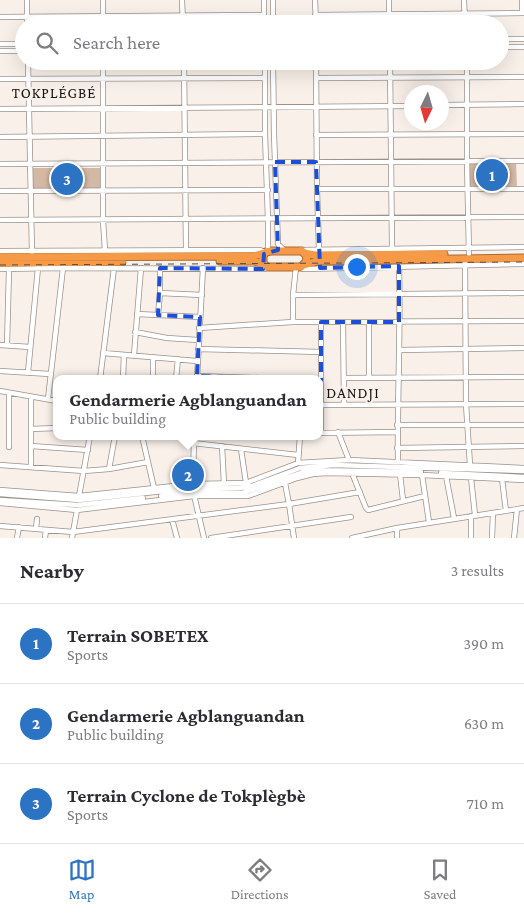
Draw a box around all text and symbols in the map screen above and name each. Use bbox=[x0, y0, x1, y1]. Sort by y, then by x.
search box bbox=[15, 15, 509, 70]
icon: search bbox=[33, 29, 61, 57]
text: Search here bbox=[73, 32, 160, 53]
district label: TOKPLÉGBÉ bbox=[12, 85, 96, 101]
north arrow bbox=[404, 85, 449, 130]
pin: 1 bbox=[476, 156, 508, 194]
pin: 3 bbox=[51, 160, 83, 198]
your location bbox=[344, 254, 370, 280]
popup bbox=[53, 375, 323, 440]
district label: DANDJI bbox=[326, 385, 380, 402]
text: Gendarmerie Agblanguandan bbox=[69, 389, 307, 410]
text: Public building bbox=[69, 410, 166, 427]
pin: 2 bbox=[172, 456, 204, 494]
text: Nearby bbox=[20, 559, 84, 583]
text: 3 results bbox=[451, 562, 504, 579]
text: Terrain SOBETEX bbox=[67, 625, 208, 646]
text: 1 bbox=[33, 635, 39, 652]
text: 390 m bbox=[463, 635, 504, 652]
text: Sports bbox=[67, 646, 108, 663]
text: Gendarmerie Agblanguandan bbox=[67, 705, 305, 726]
text: 2 bbox=[32, 715, 40, 732]
text: 630 m bbox=[464, 715, 504, 732]
text: Public building bbox=[67, 726, 164, 743]
text: Terrain Cyclone de Tokplègbè bbox=[67, 785, 306, 806]
text: 3 bbox=[32, 795, 40, 812]
text: 710 m bbox=[466, 795, 504, 812]
text: Sports bbox=[67, 806, 108, 823]
tab: Map bbox=[68, 856, 96, 902]
tab: Directions bbox=[231, 856, 289, 902]
tab: Saved bbox=[424, 856, 456, 902]

